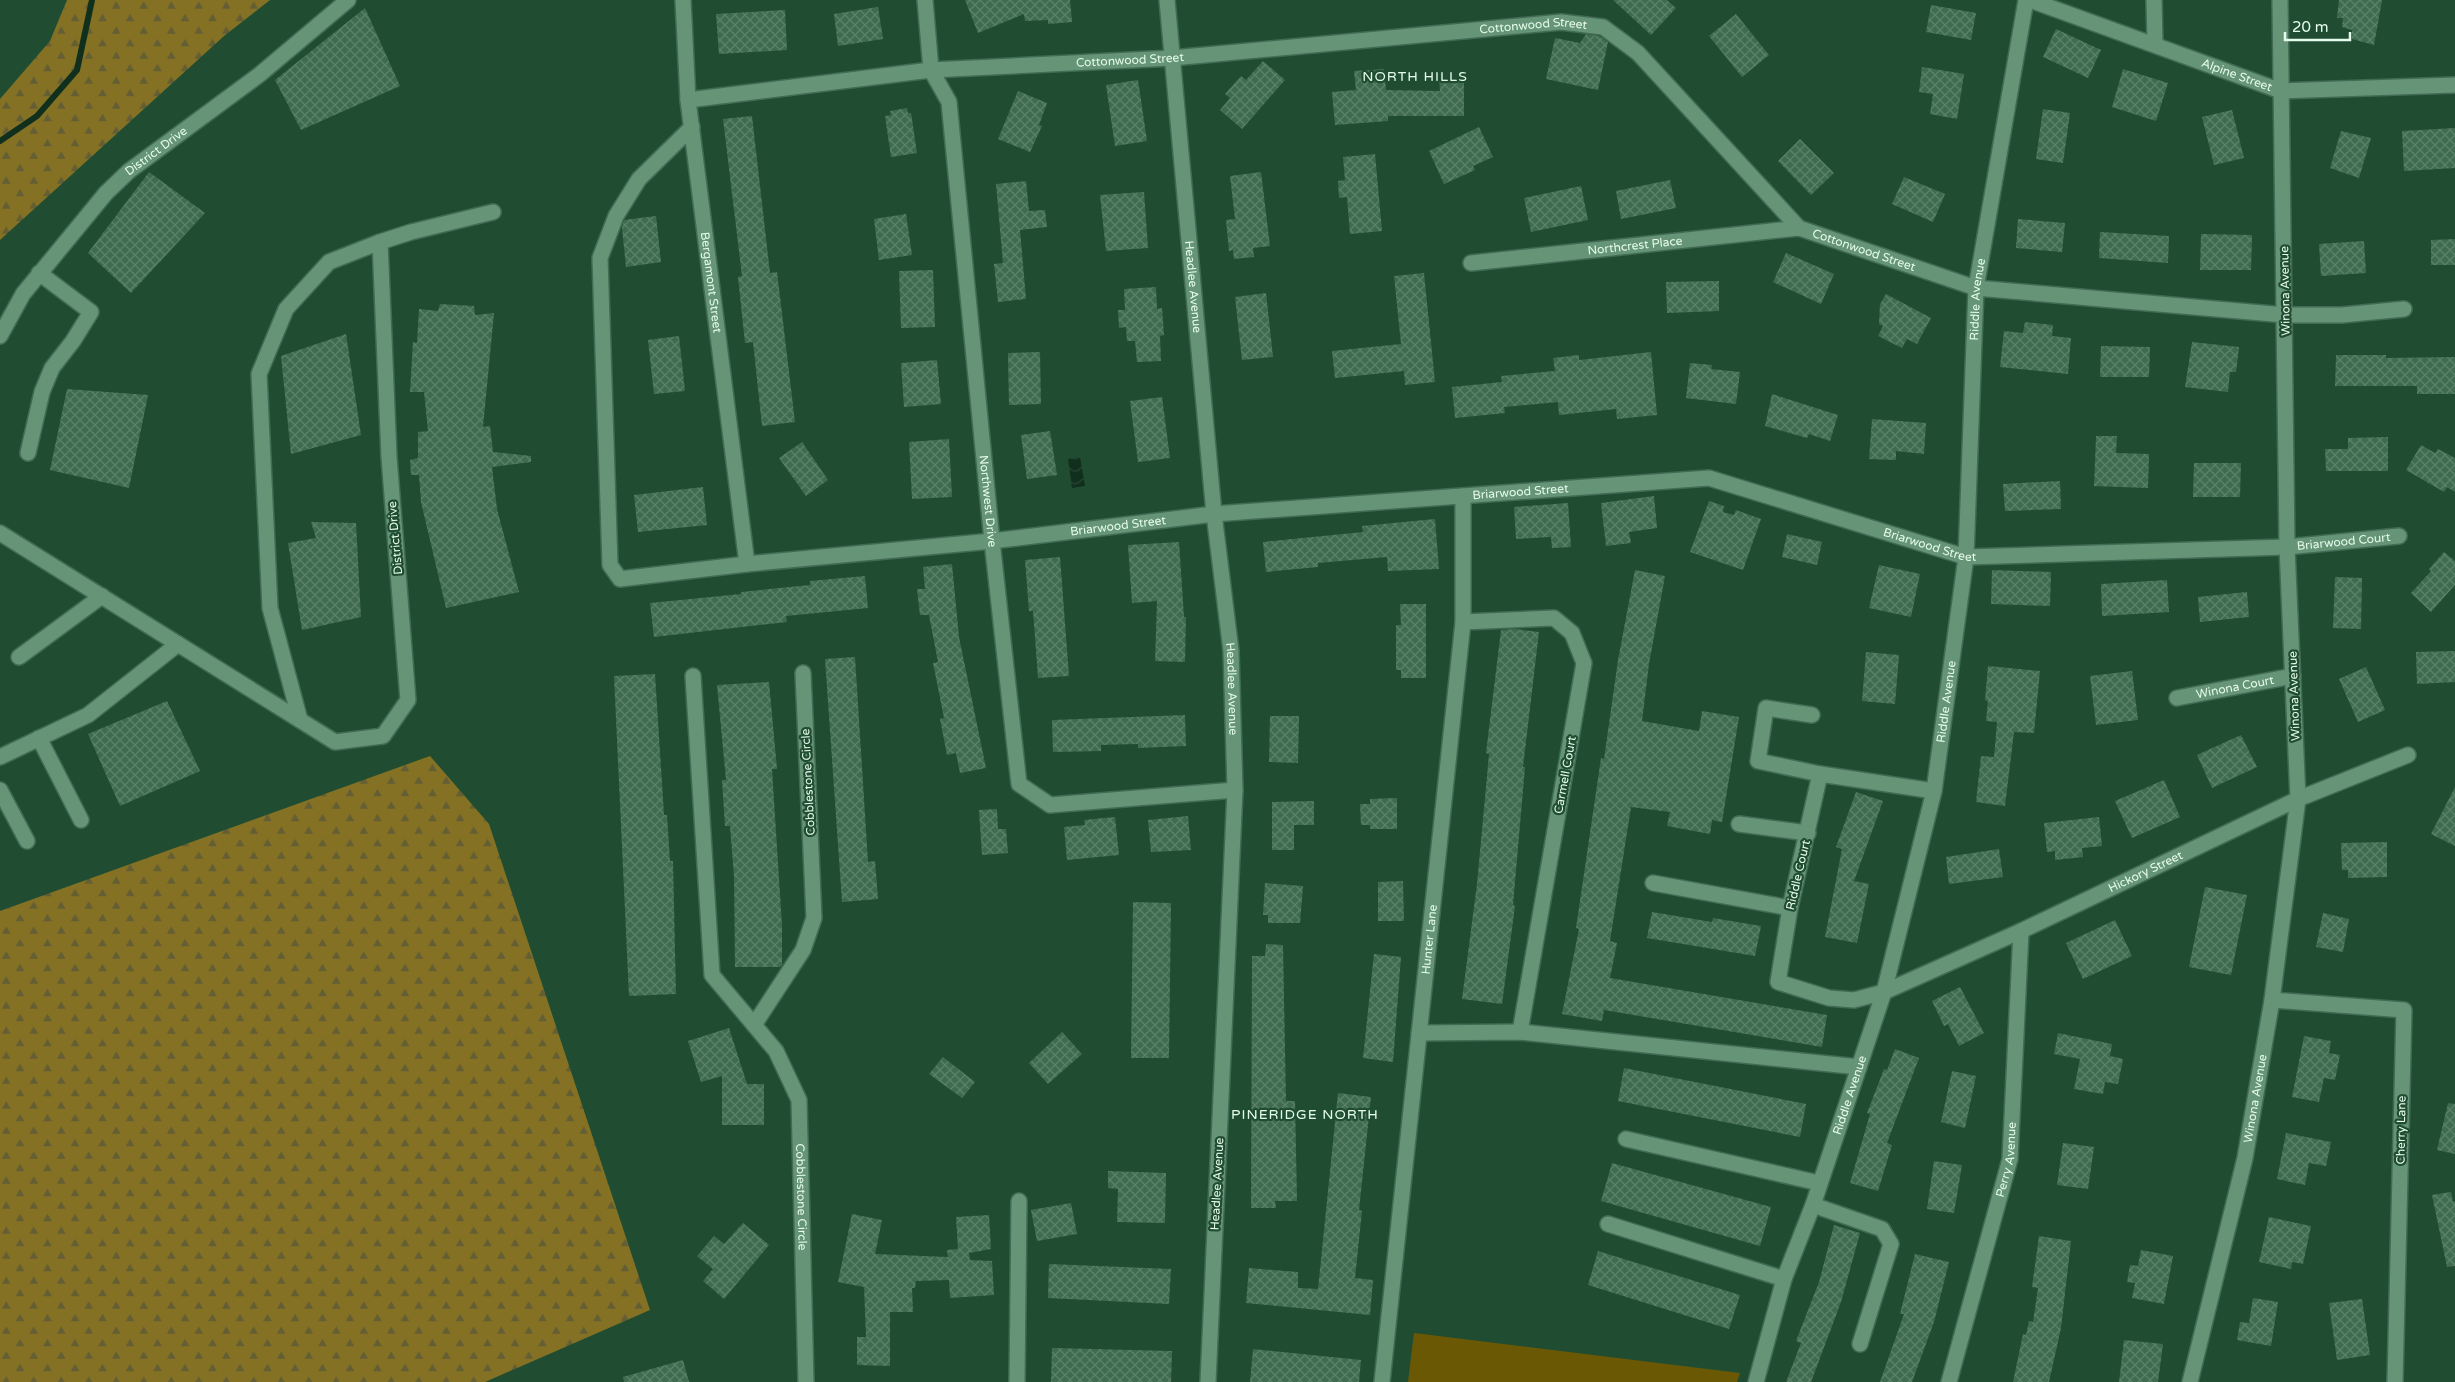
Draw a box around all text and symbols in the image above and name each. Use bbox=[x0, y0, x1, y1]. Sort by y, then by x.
scale bar bbox=[2285, 10, 2350, 42]
street label: Cottonwood Street bbox=[1479, 15, 1588, 37]
text: 20 m bbox=[2292, 18, 2329, 36]
street label: Cottonwood Street bbox=[1076, 50, 1185, 70]
street label: Alpine Street bbox=[2200, 56, 2274, 94]
district label: NORTH HILLS bbox=[1362, 68, 1468, 85]
street label: District Drive bbox=[122, 123, 190, 179]
street label: Cottonwood Street bbox=[1810, 226, 1918, 274]
street label: Bergamont Street bbox=[698, 231, 725, 334]
street label: Northcrest Place bbox=[1587, 233, 1683, 258]
street label: Headlee Avenue bbox=[1182, 240, 1204, 334]
street label: Winona Avenue bbox=[2277, 246, 2293, 336]
street label: Riddle Avenue bbox=[1967, 257, 1988, 341]
street label: Northwest Drive bbox=[977, 454, 1000, 548]
street label: Briarwood Street bbox=[1472, 481, 1569, 502]
street label: District Drive bbox=[385, 501, 405, 575]
street label: Briarwood Street bbox=[1069, 513, 1167, 538]
street label: Briarwood Street bbox=[1882, 525, 1977, 564]
street label: Briarwood Court bbox=[2296, 530, 2391, 553]
street label: Headlee Avenue bbox=[1223, 642, 1240, 736]
street label: Winona Avenue bbox=[2285, 651, 2303, 741]
street label: Riddle Avenue bbox=[1934, 660, 1959, 744]
street label: Winona Court bbox=[2195, 673, 2275, 701]
street label: Cobblestone Circle bbox=[798, 728, 818, 836]
street label: Carmell Court bbox=[1551, 735, 1579, 815]
street label: Riddle Court bbox=[1783, 838, 1813, 911]
street label: Hickory Street bbox=[2106, 848, 2185, 895]
street label: Hunter Lane bbox=[1418, 904, 1440, 975]
street label: Winona Avenue bbox=[2241, 1053, 2270, 1144]
street label: Riddle Avenue bbox=[1830, 1054, 1869, 1137]
street label: Cherry Lane bbox=[2393, 1095, 2409, 1165]
district label: PINERIDGE NORTH bbox=[1231, 1106, 1379, 1123]
street label: Perry Avenue bbox=[1993, 1121, 2019, 1199]
street label: Headlee Avenue bbox=[1208, 1137, 1226, 1231]
street label: Cobblestone Circle bbox=[793, 1143, 810, 1251]

